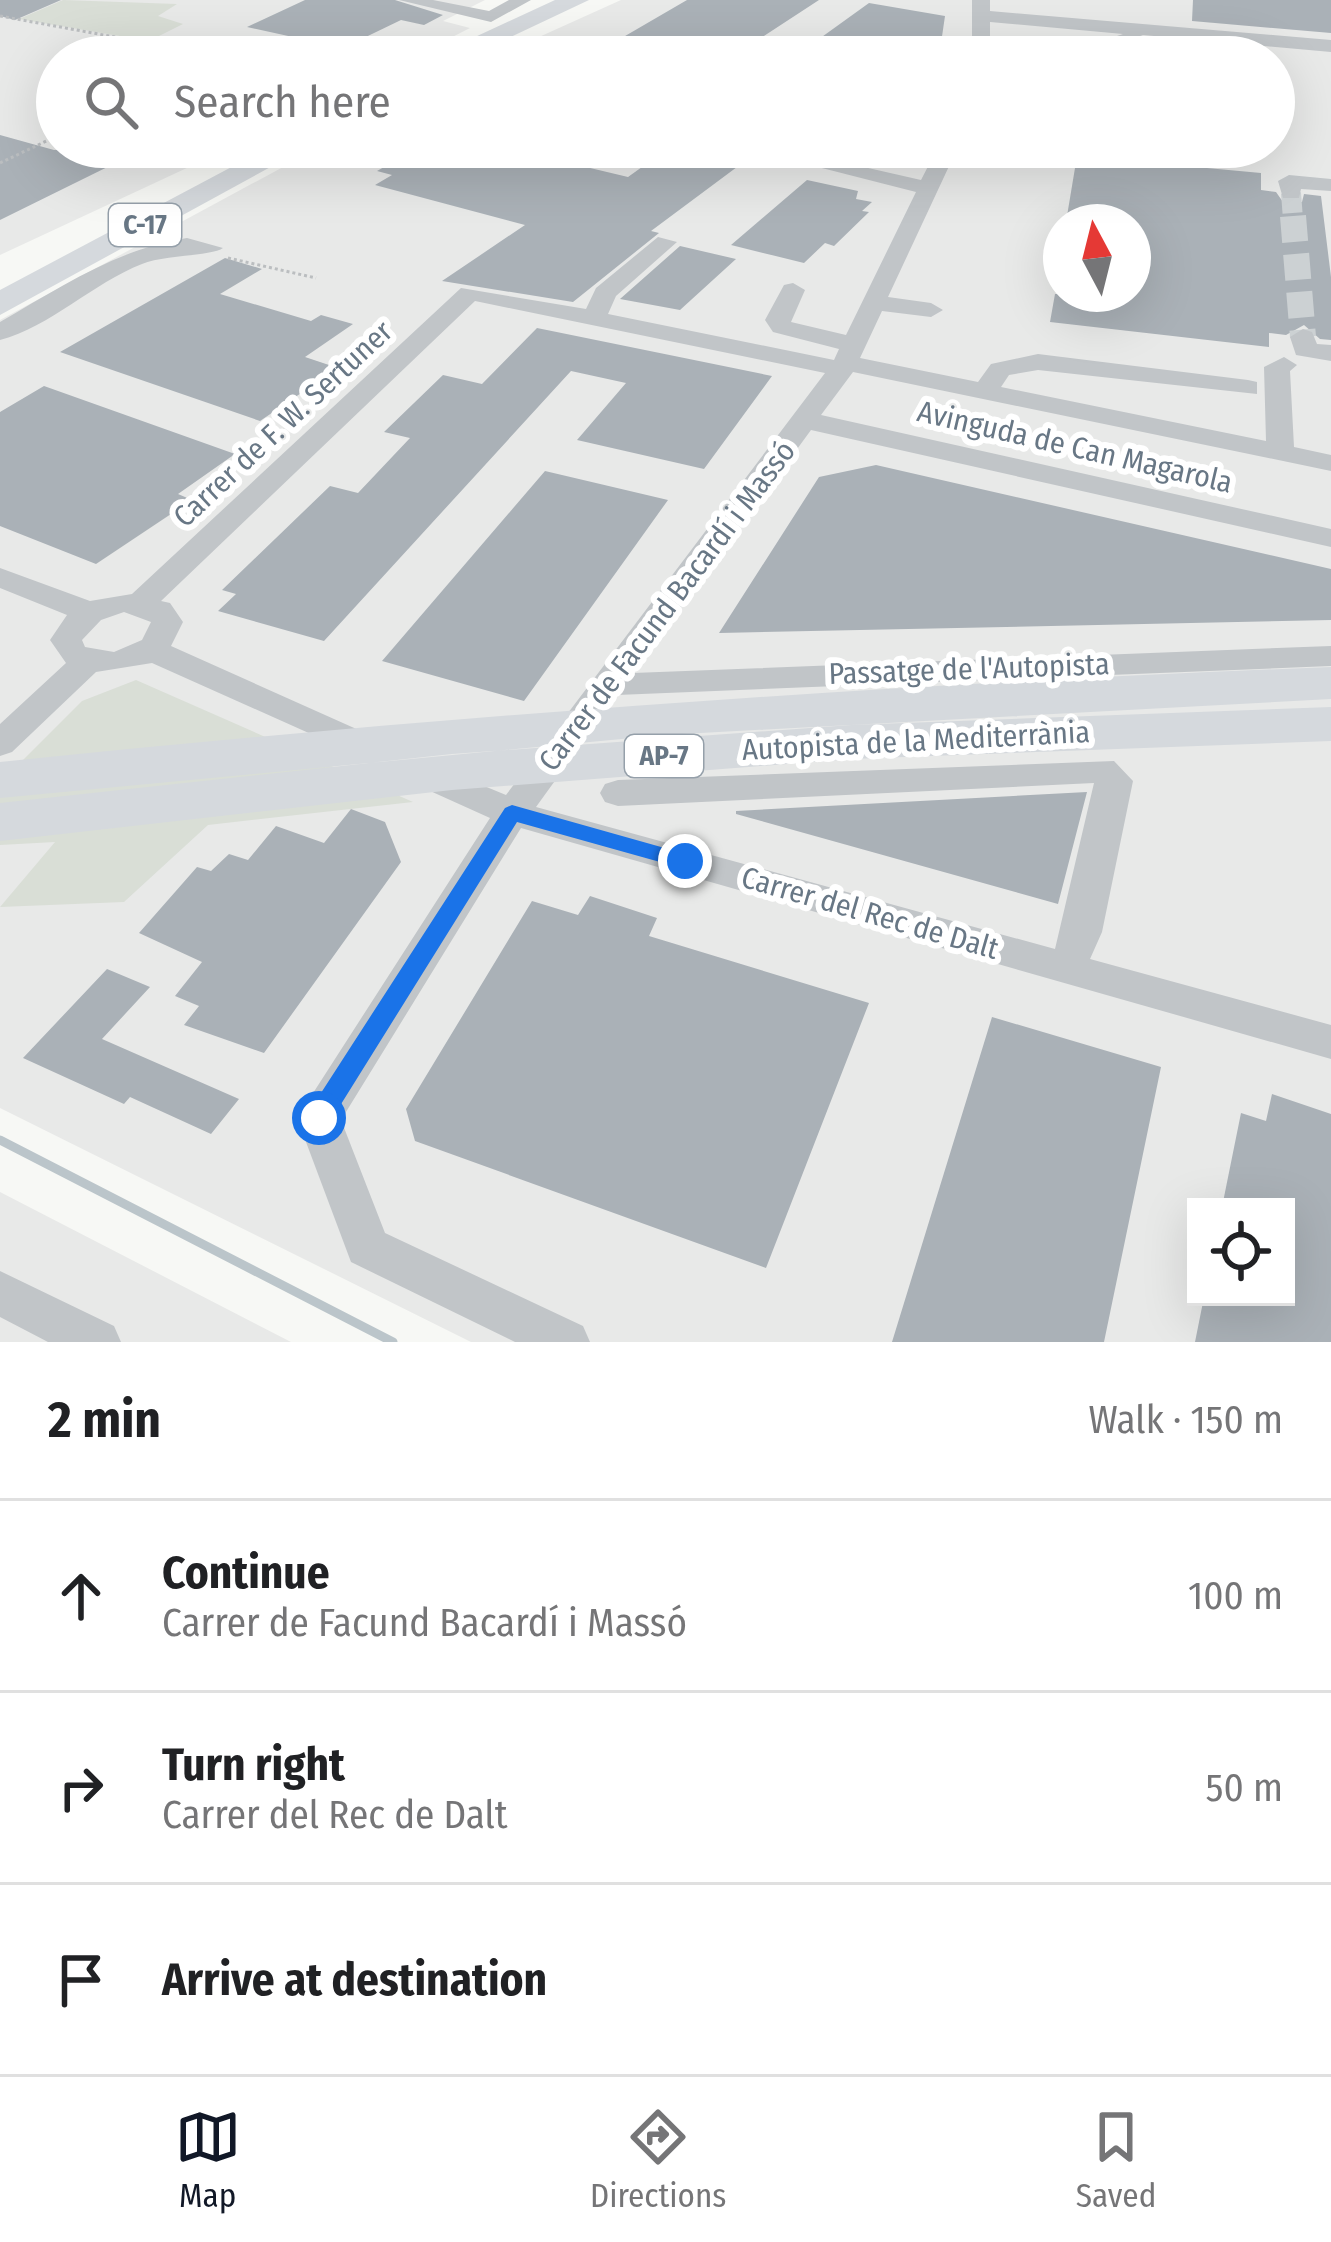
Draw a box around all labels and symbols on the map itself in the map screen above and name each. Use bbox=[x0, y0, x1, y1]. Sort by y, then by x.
road number: C-17 bbox=[109, 204, 181, 246]
north arrow bbox=[1043, 204, 1151, 312]
street label: Carrer de F. W. Sertuner bbox=[166, 313, 400, 535]
street label: Avinguda de Can Magarola bbox=[914, 393, 1236, 501]
street label: Carrer de Facund Bacardí i Massó bbox=[531, 434, 803, 778]
street label: Passatge de l'Autopista bbox=[828, 646, 1110, 692]
street label: Autopista de la Mediterrània bbox=[741, 714, 1091, 768]
road number: AP-7 bbox=[625, 735, 703, 777]
route end bbox=[658, 834, 712, 888]
street label: Carrer del Rec de Dalt bbox=[737, 859, 1003, 967]
route start bbox=[292, 1091, 346, 1145]

